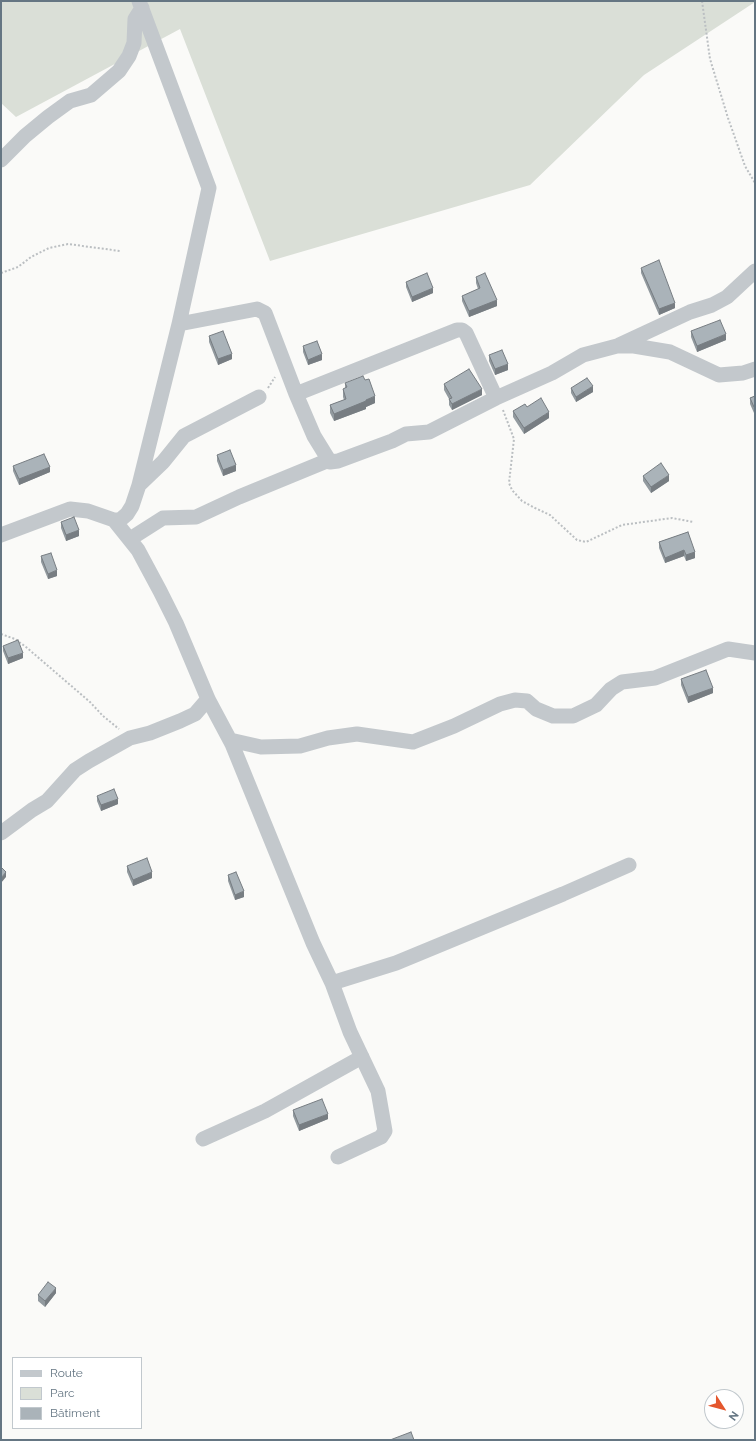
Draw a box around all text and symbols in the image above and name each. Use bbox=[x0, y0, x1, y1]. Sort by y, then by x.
legend bbox=[12, 1357, 142, 1429]
text: Route bbox=[50, 1366, 83, 1380]
text: Parc bbox=[50, 1386, 75, 1400]
north arrow bbox=[704, 1389, 744, 1429]
text: Bâtiment bbox=[50, 1406, 100, 1420]
text: N bbox=[726, 1409, 741, 1423]

